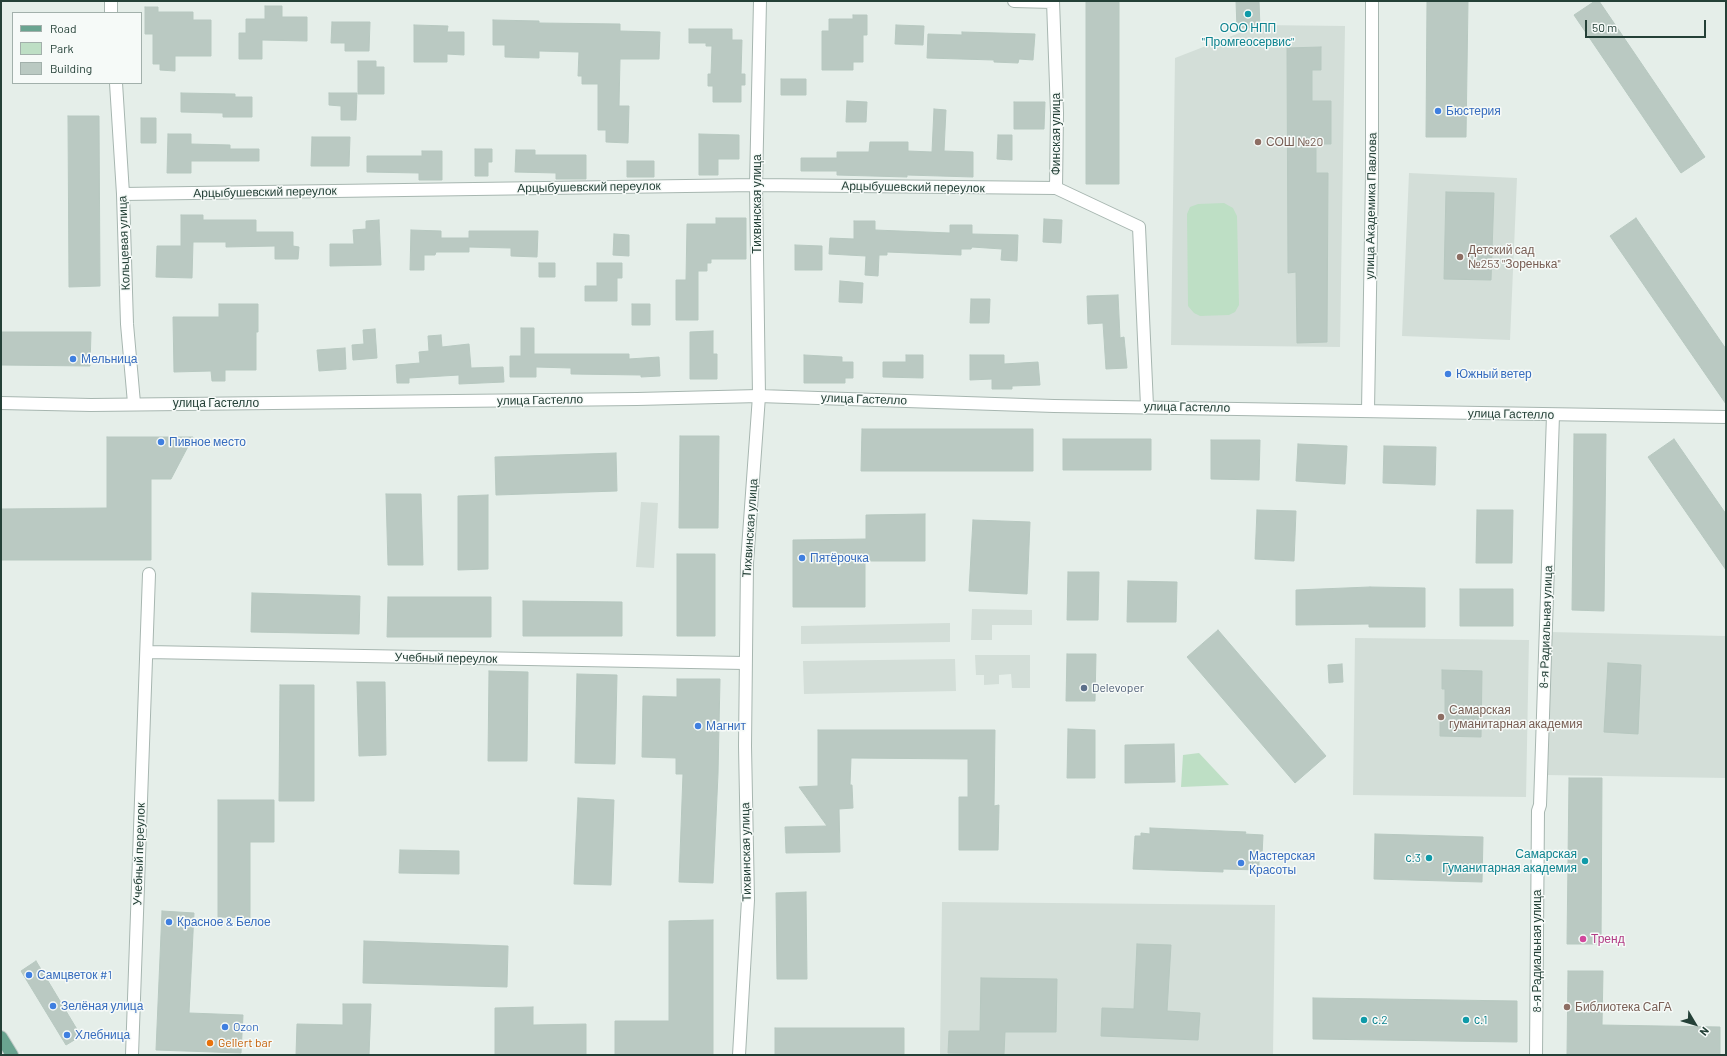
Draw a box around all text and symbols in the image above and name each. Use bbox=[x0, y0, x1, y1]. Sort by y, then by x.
marker: ООО НПП "Промгеосервис" bbox=[1243, 9, 1253, 19]
legend bbox=[12, 12, 142, 84]
scale bar bbox=[1587, 12, 1708, 38]
text: 50 m bbox=[1592, 20, 1617, 34]
text: Road bbox=[50, 21, 77, 35]
place label: ООО НПП "Промгеосервис" bbox=[1202, 21, 1294, 49]
text: Park bbox=[50, 41, 74, 55]
text: Building bbox=[50, 61, 92, 75]
street label: Финская улица bbox=[1049, 93, 1063, 175]
place label: Бюстерия bbox=[1446, 104, 1501, 118]
marker: Бюстерия bbox=[1433, 106, 1443, 116]
street label: улица Академика Павлова bbox=[1363, 132, 1379, 280]
place label: СОШ №20 bbox=[1266, 135, 1323, 149]
marker: СОШ №20 bbox=[1253, 137, 1263, 147]
street label: Тихвинская улица bbox=[750, 154, 764, 254]
street label: Арцыбушевский переулок bbox=[517, 179, 661, 195]
street label: Арцыбушевский переулок bbox=[841, 179, 985, 195]
street label: Арцыбушевский переулок bbox=[193, 184, 337, 200]
street label: Кольцевая улица bbox=[115, 195, 133, 291]
place label: Детский сад №253 "Зоренька" bbox=[1468, 243, 1561, 271]
marker: Детский сад №253 "Зоренька" bbox=[1455, 252, 1465, 262]
place label: Мельница bbox=[81, 352, 138, 366]
marker: Мельница bbox=[68, 354, 78, 364]
place label: Южный ветер bbox=[1456, 367, 1532, 381]
marker: Южный ветер bbox=[1443, 369, 1453, 379]
street label: улица Гастелло bbox=[821, 390, 907, 408]
street label: улица Гастелло bbox=[497, 392, 583, 408]
street label: улица Гастелло bbox=[173, 396, 259, 410]
street label: улица Гастелло bbox=[1144, 399, 1230, 415]
street label: улица Гастелло bbox=[1468, 406, 1554, 422]
place label: Пивное место bbox=[169, 435, 246, 449]
marker: Пивное место bbox=[156, 437, 166, 447]
street label: Тихвинская улица bbox=[739, 478, 761, 578]
place label: Пятёрочка bbox=[810, 551, 869, 565]
marker: Пятёрочка bbox=[797, 553, 807, 563]
street label: 8-я Радиальная улица bbox=[1537, 565, 1555, 689]
street label: Учебный переулок bbox=[394, 650, 498, 666]
place label: Delevoper bbox=[1092, 681, 1144, 695]
marker: Delevoper bbox=[1079, 683, 1089, 693]
place label: Самарская гуманитарная академия bbox=[1449, 703, 1582, 731]
marker: Самарская гуманитарная академия bbox=[1436, 712, 1446, 722]
place label: Магнит bbox=[706, 719, 746, 733]
marker: Магнит bbox=[693, 721, 703, 731]
street label: Учебный переулок bbox=[130, 802, 148, 906]
street label: Тихвинская улица bbox=[738, 802, 754, 902]
place label: Самарская Гуманитарная академия bbox=[1442, 847, 1577, 875]
place label: Мастерская Красоты bbox=[1249, 849, 1315, 877]
place label: с.3 bbox=[1405, 851, 1421, 865]
marker: с.3 bbox=[1424, 853, 1434, 863]
marker: Самарская Гуманитарная академия bbox=[1580, 856, 1590, 866]
marker: Мастерская Красоты bbox=[1236, 858, 1246, 868]
street label: 8-я Радиальная улица bbox=[1530, 890, 1544, 1012]
place label: Красное & Белое bbox=[177, 915, 271, 929]
marker: Красное & Белое bbox=[164, 917, 174, 927]
place label: Тренд bbox=[1591, 932, 1625, 946]
marker: Тренд bbox=[1578, 934, 1588, 944]
place label: Самцветок #1 bbox=[37, 968, 112, 982]
marker: Самцветок #1 bbox=[24, 970, 34, 980]
place label: Зелёная улица bbox=[61, 999, 143, 1013]
place label: Библиотека СаГА bbox=[1575, 1000, 1672, 1014]
marker: Зелёная улица bbox=[48, 1001, 58, 1011]
marker: Библиотека СаГА bbox=[1562, 1002, 1572, 1012]
north arrow bbox=[1675, 1004, 1715, 1044]
place label: с.2 bbox=[1372, 1013, 1388, 1027]
place label: с.1 bbox=[1474, 1013, 1488, 1027]
marker: с.2 bbox=[1359, 1015, 1369, 1025]
marker: с.1 bbox=[1461, 1015, 1471, 1025]
place label: Ozon bbox=[233, 1020, 259, 1034]
marker: Ozon bbox=[220, 1022, 230, 1032]
text: N bbox=[1697, 1025, 1712, 1039]
place label: Хлебница bbox=[75, 1028, 130, 1042]
marker: Хлебница bbox=[62, 1030, 72, 1040]
place label: Gellert bar bbox=[218, 1036, 272, 1050]
marker: Gellert bar bbox=[205, 1038, 215, 1048]

